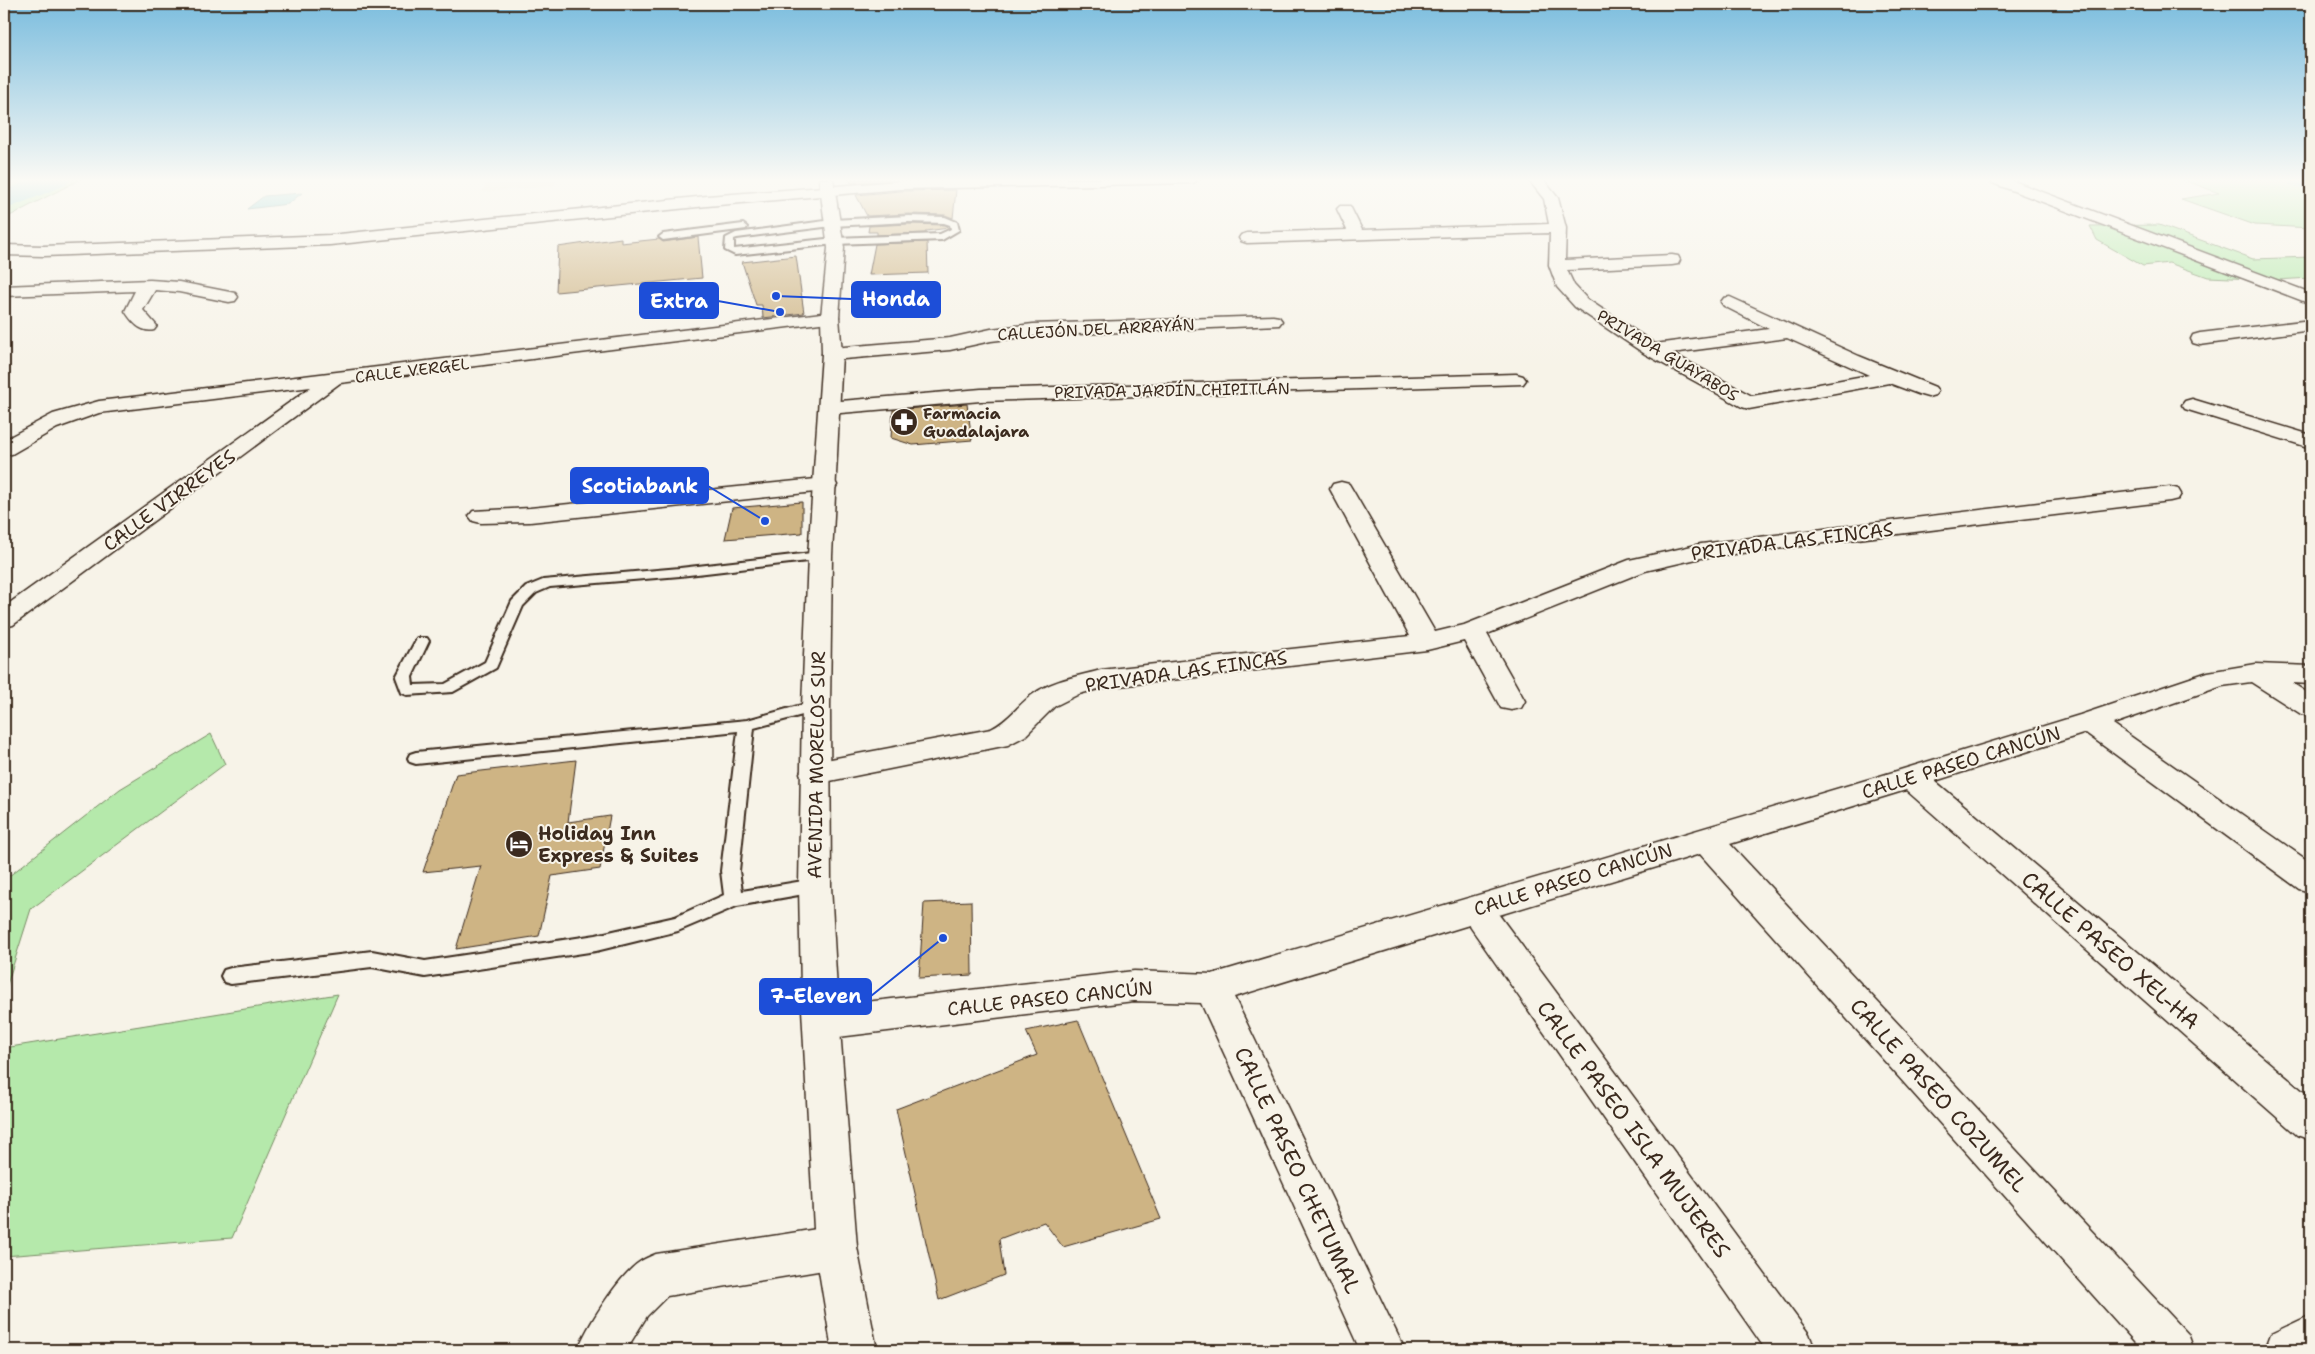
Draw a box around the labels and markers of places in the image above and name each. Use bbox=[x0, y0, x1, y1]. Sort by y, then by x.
callout: Honda bbox=[852, 282, 940, 317]
callout: Extra bbox=[640, 283, 718, 318]
place label: Farmacia Guadalajara bbox=[923, 403, 1029, 442]
pharmacy icon: Farmacia Guadalajara bbox=[889, 407, 919, 437]
callout: Scotiabank bbox=[571, 468, 708, 503]
place label: Holiday Inn Express & Suites bbox=[538, 821, 699, 868]
hotel icon: Holiday Inn Express & Suites bbox=[504, 829, 534, 859]
callout: 7-Eleven bbox=[760, 979, 871, 1014]

